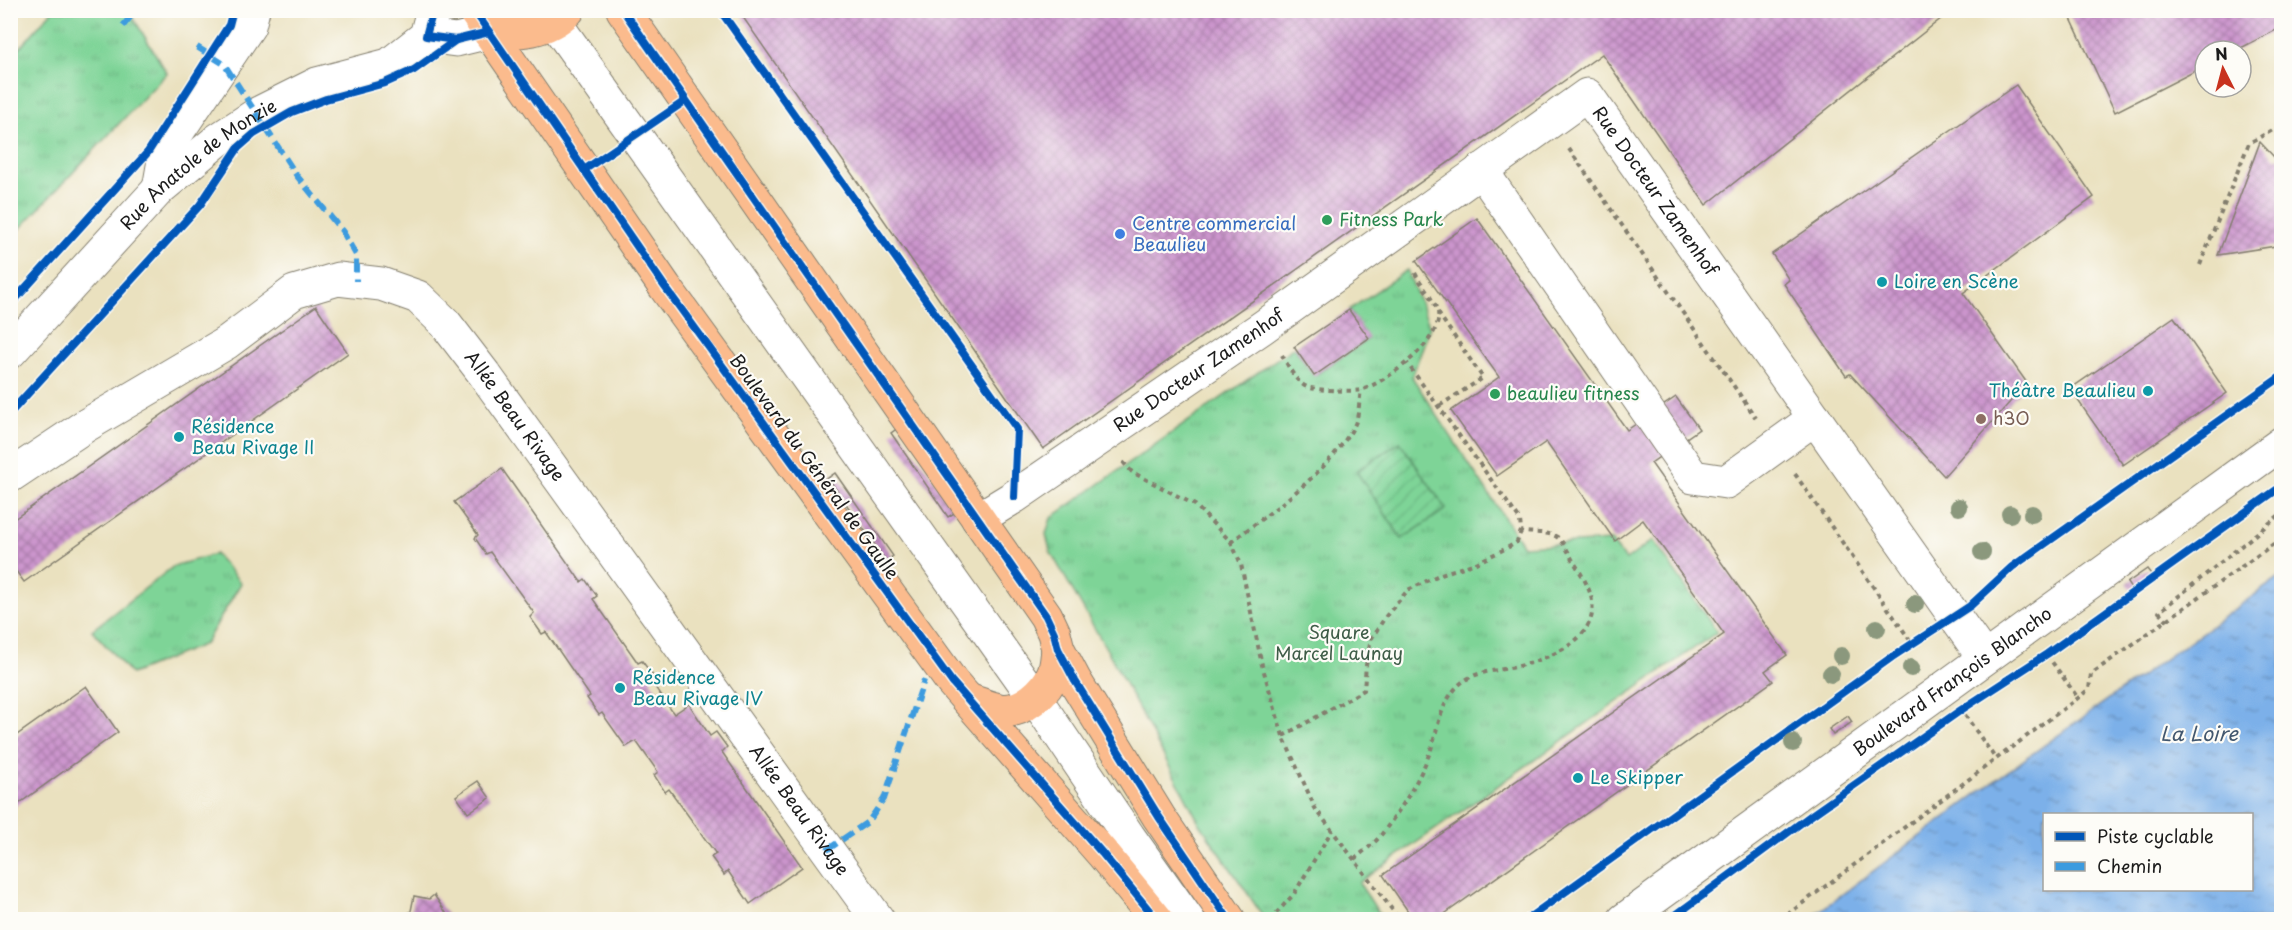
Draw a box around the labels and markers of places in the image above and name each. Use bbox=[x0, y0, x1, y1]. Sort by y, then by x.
place label: Fitness Park bbox=[1339, 205, 1444, 232]
place label: Centre commercial Beaulieu bbox=[1132, 209, 1296, 257]
marker: Fitness Park bbox=[1320, 213, 1334, 227]
marker: Centre commercial Beaulieu bbox=[1113, 227, 1127, 241]
place label: Loire en Scène bbox=[1894, 267, 2019, 294]
marker: Loire en Scène bbox=[1875, 275, 1889, 289]
place label: Théâtre Beaulieu bbox=[1989, 376, 2136, 403]
place label: beaulieu fitness bbox=[1507, 379, 1639, 406]
marker: Théâtre Beaulieu bbox=[2141, 384, 2155, 398]
marker: beaulieu fitness bbox=[1488, 387, 1502, 401]
place label: h3O bbox=[1993, 404, 2030, 431]
place label: Résidence Beau Rivage II bbox=[191, 412, 314, 460]
marker: h3O bbox=[1974, 412, 1988, 426]
marker: Résidence Beau Rivage II bbox=[172, 430, 186, 444]
place label: Résidence Beau Rivage IV bbox=[632, 663, 763, 711]
marker: Résidence Beau Rivage IV bbox=[613, 681, 627, 695]
place label: Le Skipper bbox=[1590, 763, 1683, 790]
marker: Le Skipper bbox=[1571, 771, 1585, 785]

